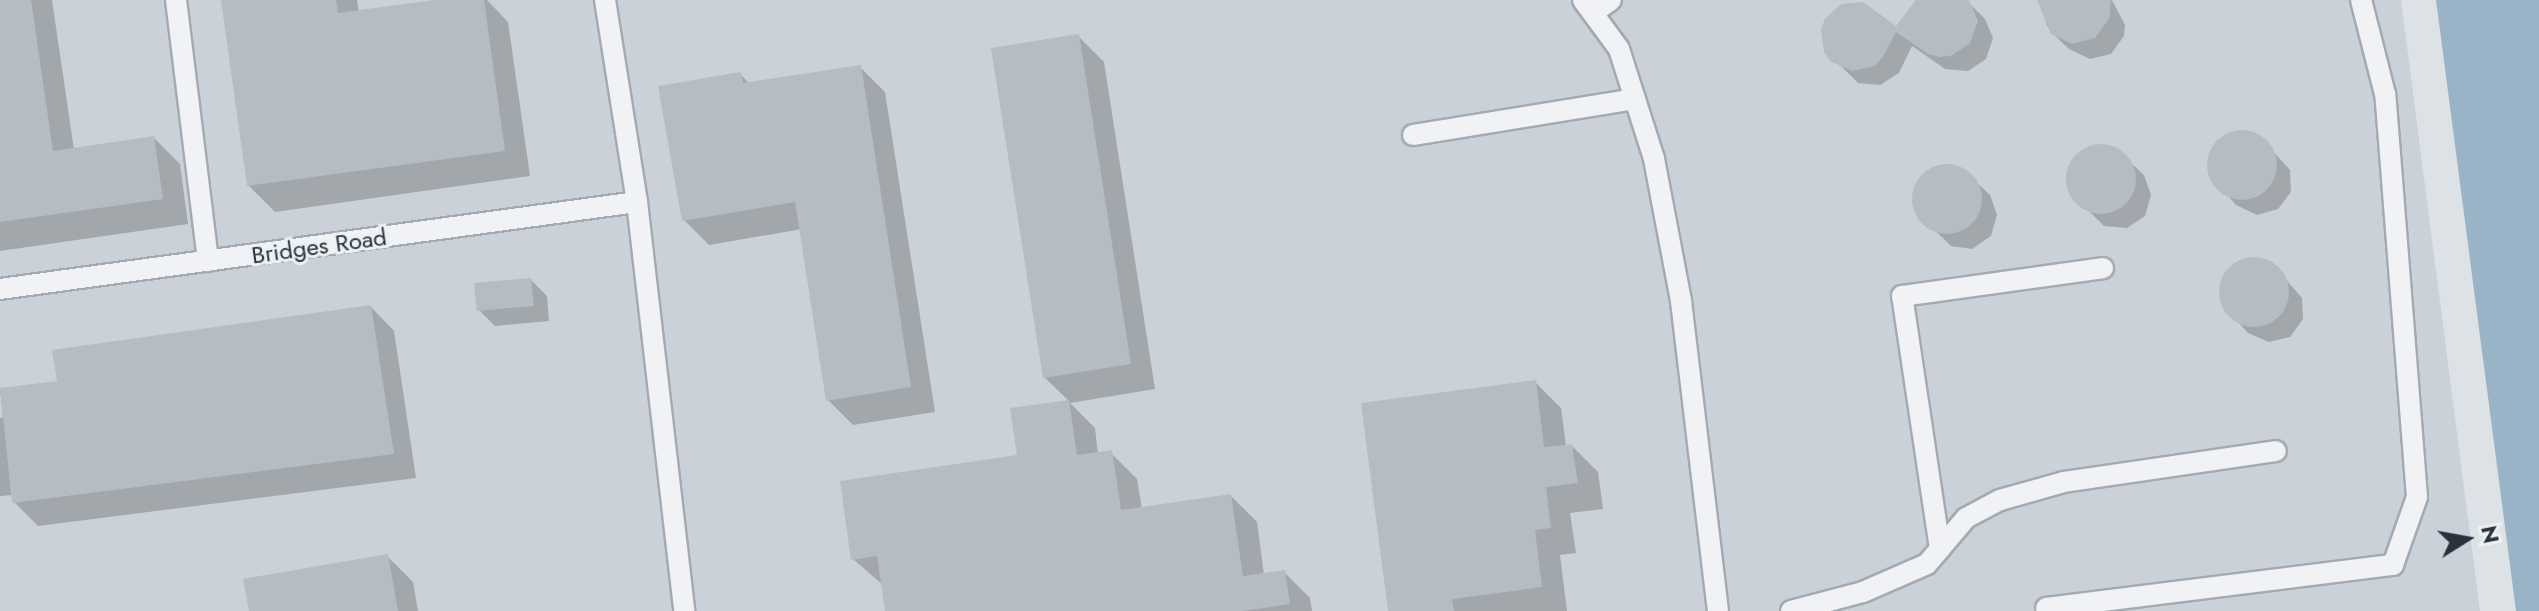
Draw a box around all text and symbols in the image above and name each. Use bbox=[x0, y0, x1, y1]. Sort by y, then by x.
street label: Bridges Road bbox=[250, 222, 388, 270]
north arrow bbox=[2427, 499, 2507, 579]
text: N bbox=[2473, 523, 2508, 546]

